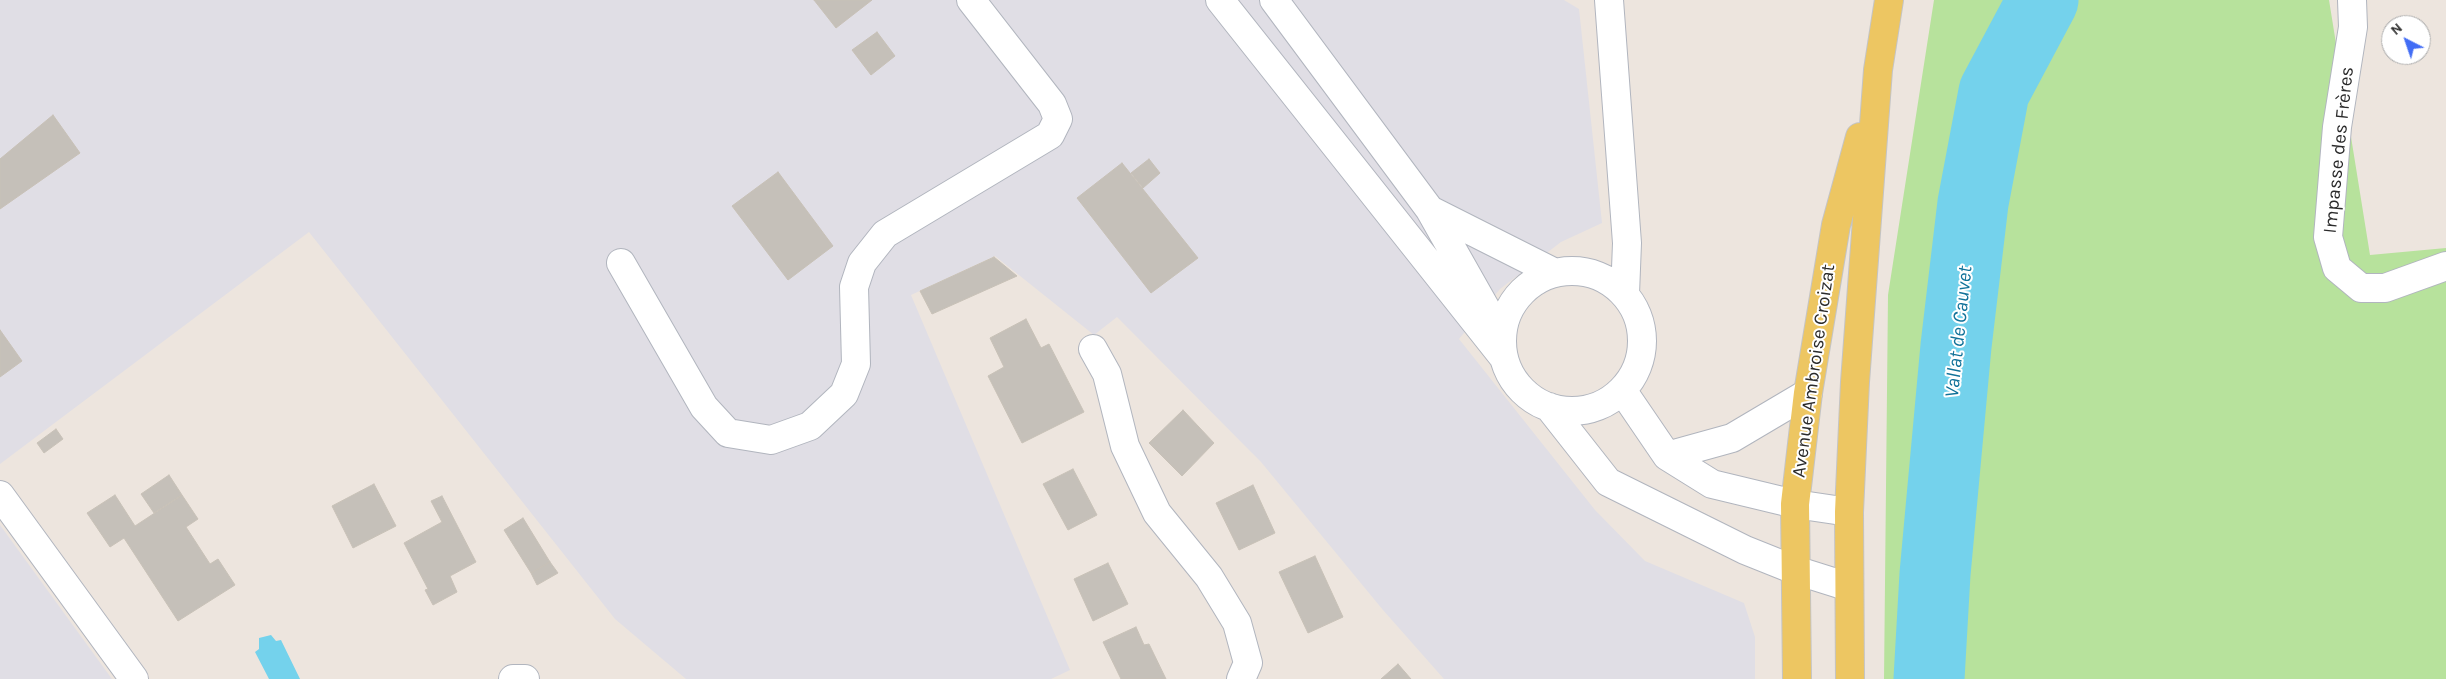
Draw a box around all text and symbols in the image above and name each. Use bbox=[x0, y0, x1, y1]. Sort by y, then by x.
north arrow bbox=[2381, 15, 2431, 65]
text: N bbox=[2387, 19, 2406, 39]
street label: Impasse des Frères bbox=[2319, 65, 2359, 235]
street label: Avenue Ambroise Croizat bbox=[1788, 263, 1840, 479]
water label: Vallat de Cauvet bbox=[1940, 265, 1978, 399]

